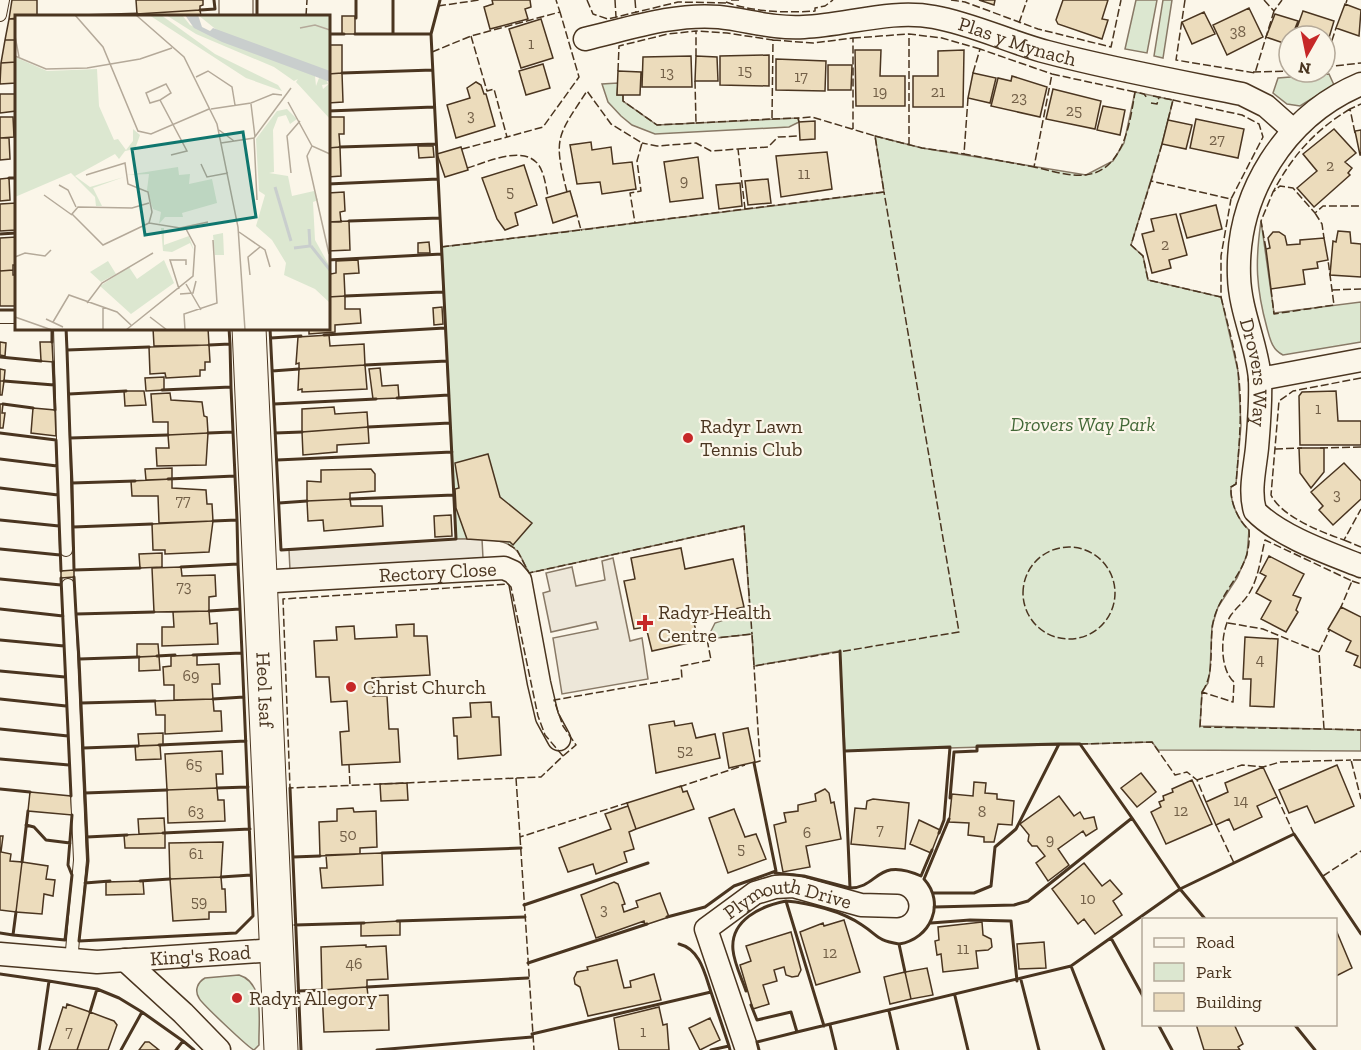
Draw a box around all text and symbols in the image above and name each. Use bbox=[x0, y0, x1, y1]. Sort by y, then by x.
street label: Plas y Mynach bbox=[955, 11, 1079, 71]
inset map bbox=[15, 15, 330, 330]
house number: 38 bbox=[1230, 22, 1246, 41]
north arrow bbox=[1277, 24, 1337, 84]
house number: 1 bbox=[528, 34, 534, 53]
text: N bbox=[1297, 58, 1312, 79]
house number: 15 bbox=[738, 61, 752, 80]
house number: 13 bbox=[660, 63, 674, 82]
house number: 17 bbox=[794, 67, 808, 86]
house number: 19 bbox=[873, 82, 887, 101]
house number: 21 bbox=[931, 82, 945, 101]
house number: 23 bbox=[1011, 88, 1027, 107]
house number: 25 bbox=[1066, 101, 1082, 120]
house number: 3 bbox=[467, 106, 475, 125]
house number: 27 bbox=[1209, 130, 1225, 149]
house number: 2 bbox=[1326, 156, 1334, 175]
house number: 11 bbox=[798, 164, 810, 183]
house number: 9 bbox=[680, 171, 688, 190]
house number: 5 bbox=[506, 182, 514, 201]
house number: 2 bbox=[1161, 235, 1169, 254]
street label: Drovers Way bbox=[1235, 315, 1272, 429]
house number: 1 bbox=[1315, 399, 1321, 418]
park label: Drovers Way Park bbox=[1011, 412, 1155, 436]
place label: Radyr Lawn Tennis Club bbox=[700, 414, 803, 461]
marker: Radyr Lawn Tennis Club bbox=[681, 431, 695, 445]
house number: 3 bbox=[1333, 485, 1341, 504]
house number: 77 bbox=[175, 491, 191, 510]
street label: Rectory Close bbox=[378, 556, 497, 587]
house number: 73 bbox=[176, 577, 192, 596]
place label: Radyr Health Centre bbox=[658, 600, 772, 647]
marker: Radyr Health Centre bbox=[636, 614, 654, 632]
house number: 4 bbox=[1256, 650, 1265, 669]
street label: Heol Isaf bbox=[251, 651, 279, 729]
house number: 69 bbox=[183, 666, 200, 685]
place label: Christ Church bbox=[363, 675, 487, 699]
marker: Christ Church bbox=[344, 680, 358, 694]
house number: 52 bbox=[677, 741, 693, 760]
house number: 65 bbox=[186, 755, 202, 774]
house number: 14 bbox=[1234, 791, 1249, 810]
house number: 12 bbox=[1174, 801, 1188, 820]
house number: 63 bbox=[188, 802, 204, 821]
house number: 8 bbox=[978, 802, 986, 821]
house number: 7 bbox=[876, 820, 884, 839]
house number: 6 bbox=[803, 823, 811, 842]
house number: 50 bbox=[339, 825, 357, 844]
house number: 9 bbox=[1046, 830, 1054, 849]
house number: 5 bbox=[737, 839, 745, 858]
house number: 61 bbox=[189, 844, 203, 863]
street label: Plymouth Drive bbox=[719, 874, 854, 924]
house number: 10 bbox=[1080, 889, 1096, 908]
house number: 59 bbox=[191, 892, 207, 911]
house number: 3 bbox=[600, 900, 608, 919]
legend bbox=[1142, 918, 1337, 1026]
text: Road bbox=[1196, 931, 1235, 953]
house number: 11 bbox=[957, 939, 969, 958]
street label: King's Road bbox=[149, 940, 252, 970]
house number: 12 bbox=[823, 943, 837, 962]
house number: 46 bbox=[345, 954, 363, 973]
text: Park bbox=[1196, 961, 1232, 983]
place label: Radyr Allegory bbox=[249, 986, 378, 1010]
marker: Radyr Allegory bbox=[230, 991, 244, 1005]
text: Building bbox=[1196, 991, 1262, 1013]
house number: 7 bbox=[65, 1022, 73, 1041]
house number: 1 bbox=[640, 1022, 646, 1041]

